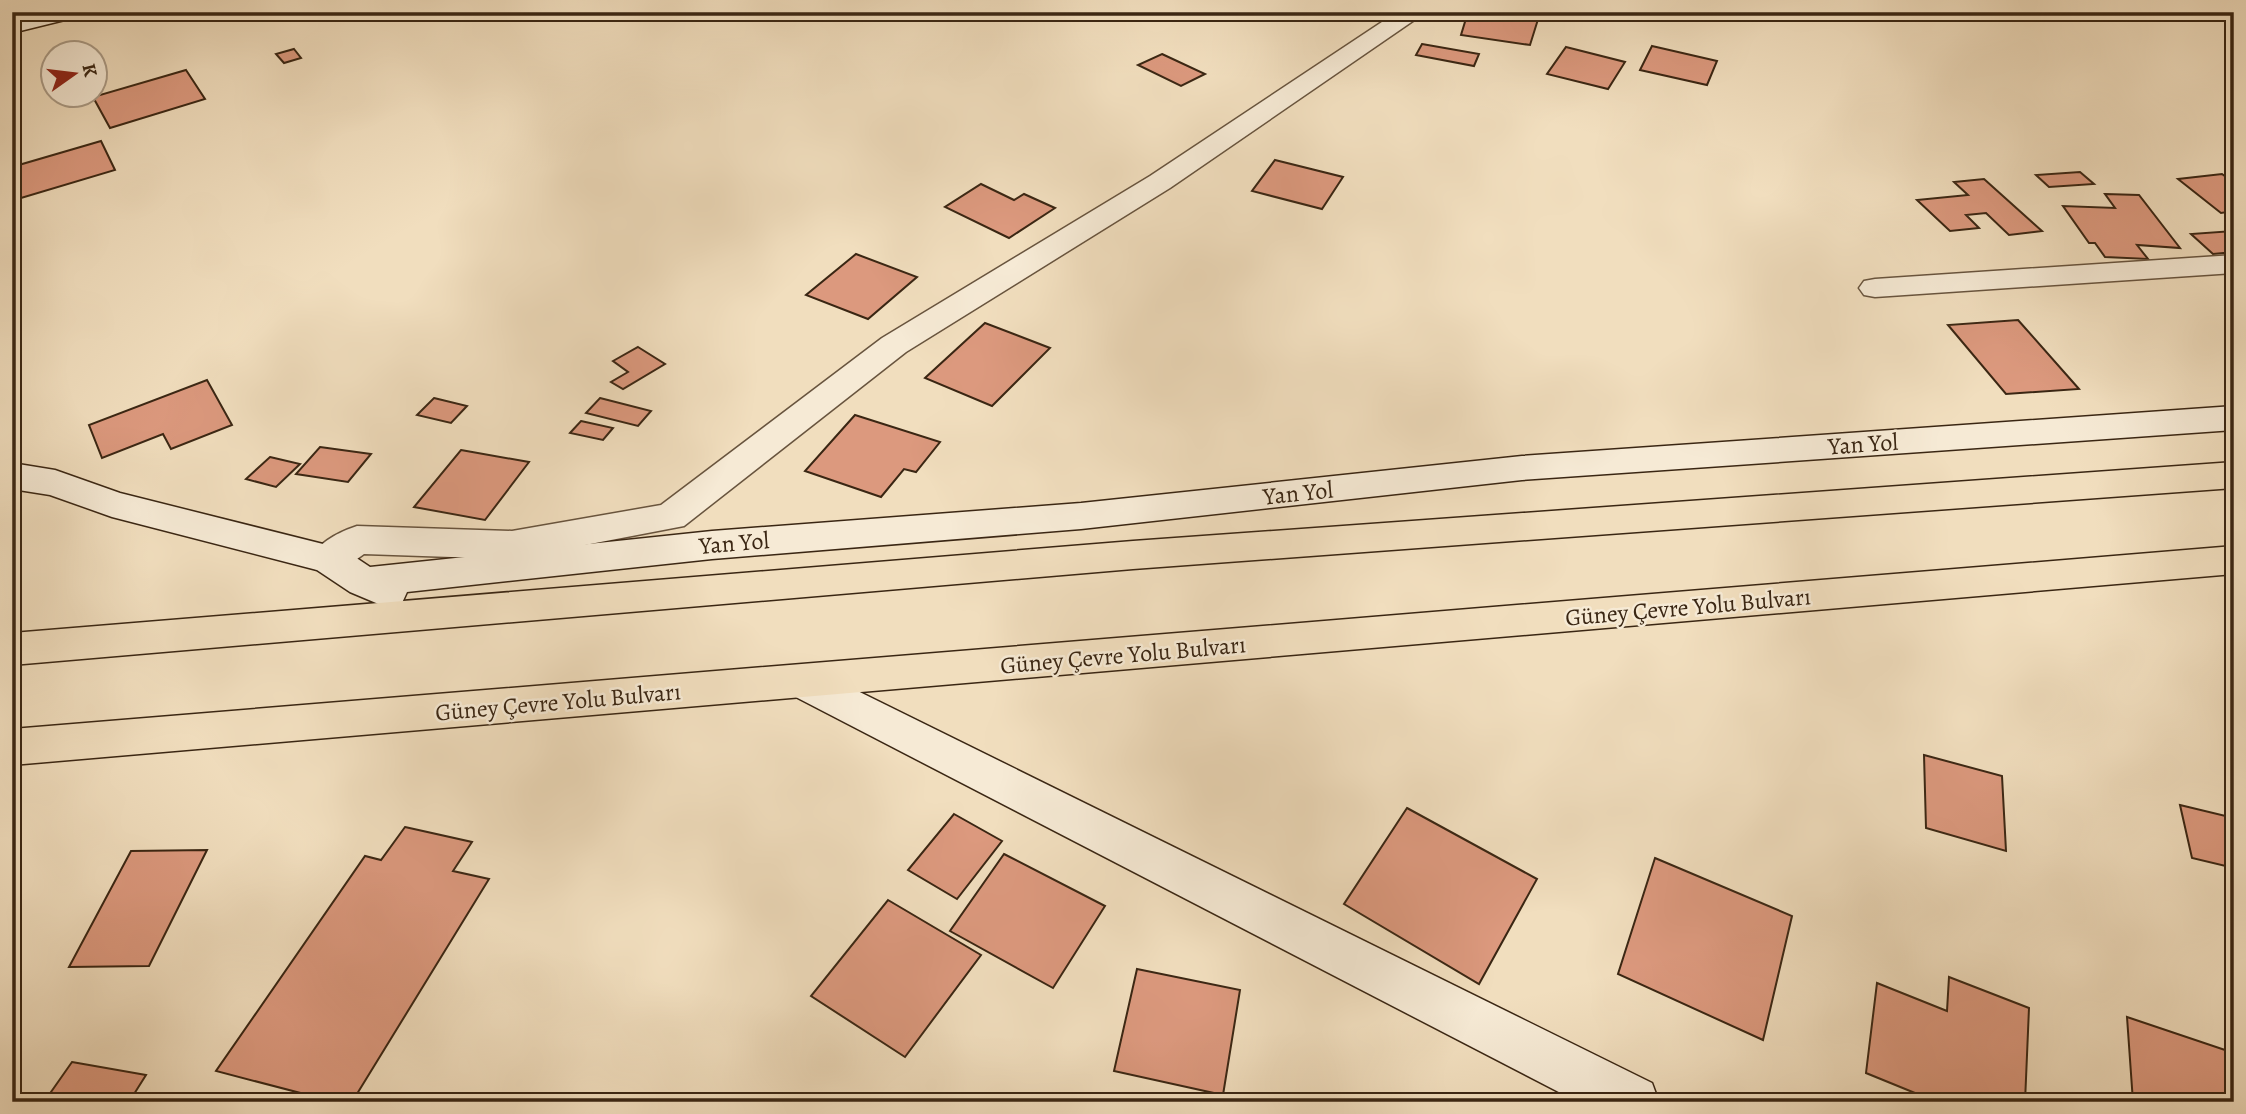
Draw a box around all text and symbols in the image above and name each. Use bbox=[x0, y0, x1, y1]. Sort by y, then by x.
north arrow bbox=[38, 38, 108, 108]
text: K bbox=[75, 61, 104, 80]
street label: Yan Yol bbox=[1826, 426, 1899, 462]
street label: Yan Yol bbox=[1260, 473, 1335, 513]
street label: Yan Yol bbox=[697, 524, 771, 562]
street label: Güney Çevre Yolu Bulvarı bbox=[1564, 580, 1812, 634]
street label: Güney Çevre Yolu Bulvarı bbox=[999, 628, 1247, 682]
street label: Güney Çevre Yolu Bulvarı bbox=[434, 675, 682, 729]

